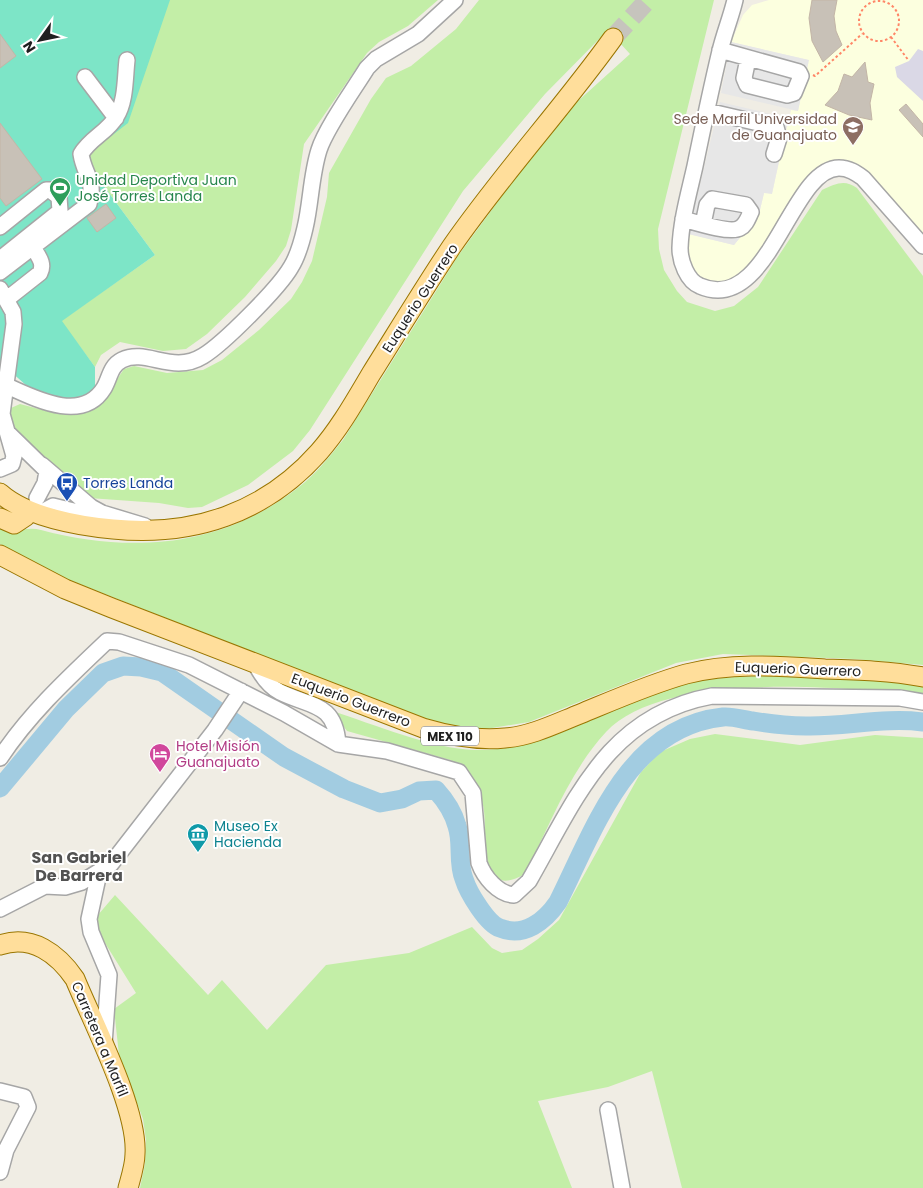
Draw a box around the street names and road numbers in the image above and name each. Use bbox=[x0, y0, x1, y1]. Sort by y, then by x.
street label: Euquerio Guerrero bbox=[377, 239, 463, 356]
street label: Euquerio Guerrero bbox=[734, 657, 862, 681]
street label: Euquerio Guerrero bbox=[288, 668, 414, 732]
road number: MEX 110 bbox=[421, 726, 479, 746]
street label: Carretera a Marfil bbox=[67, 978, 133, 1100]

